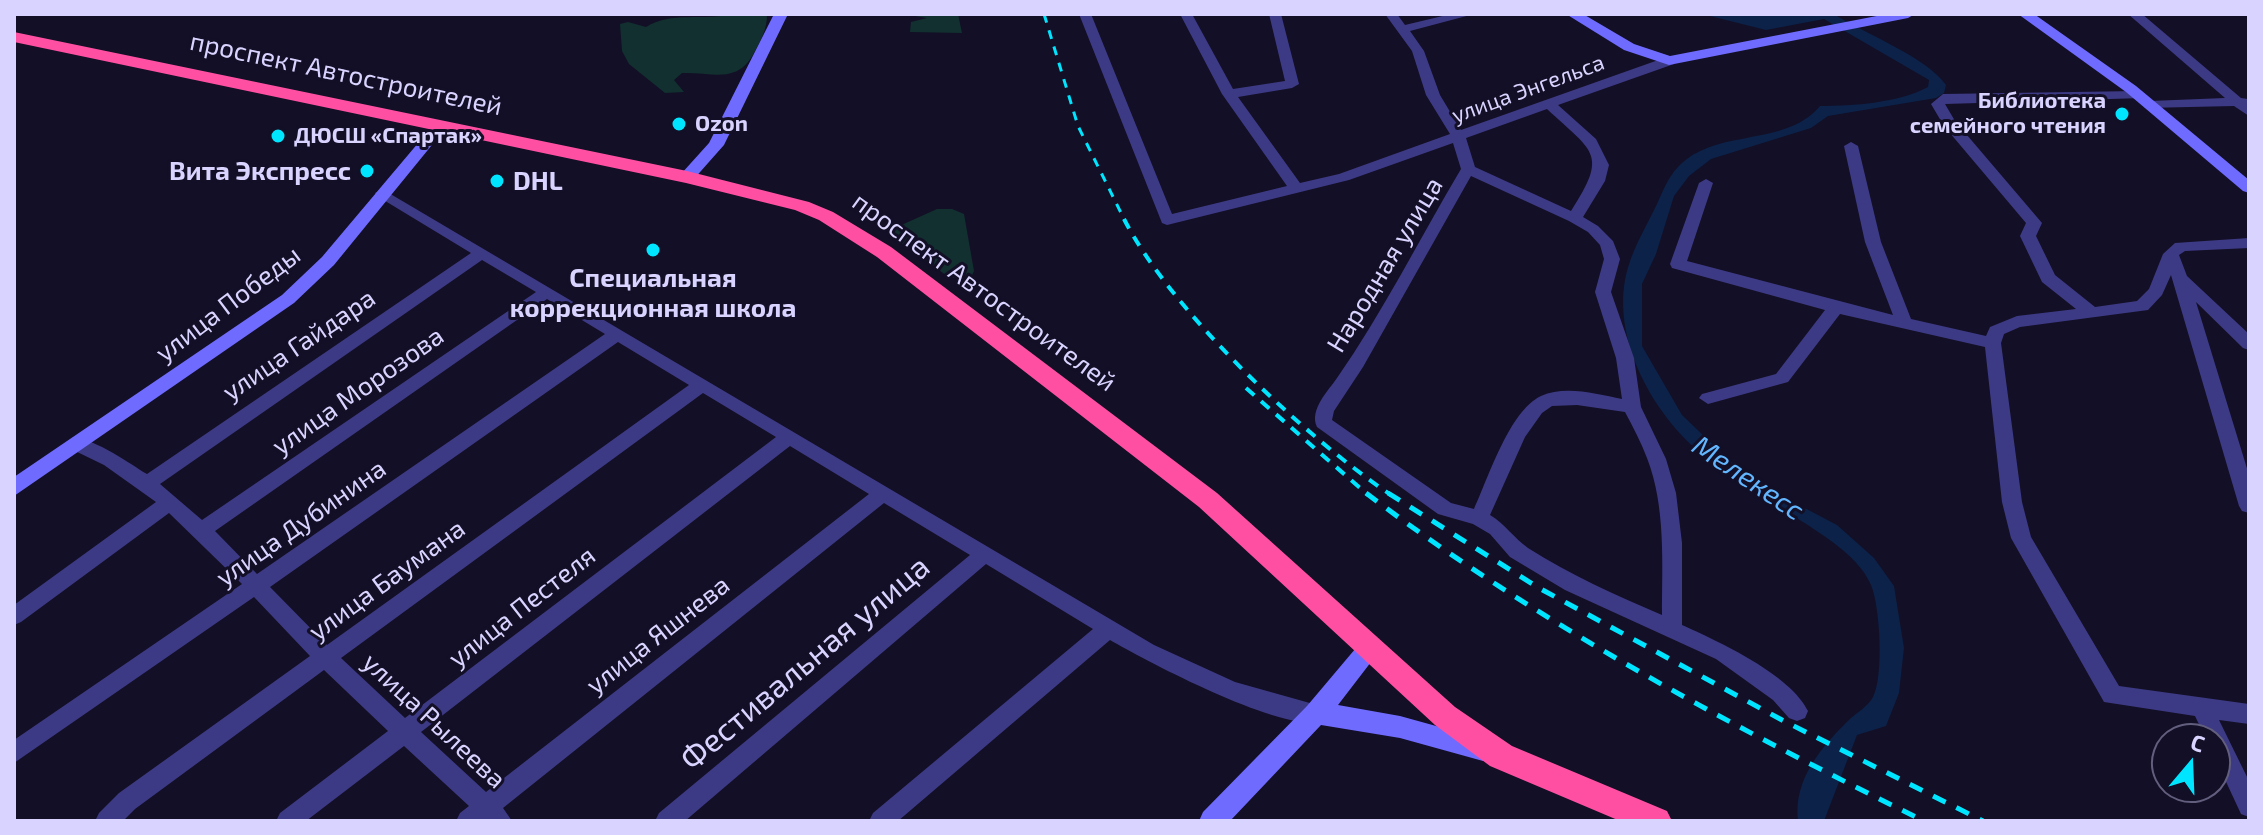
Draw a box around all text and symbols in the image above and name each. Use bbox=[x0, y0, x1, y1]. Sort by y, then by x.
street label: проспект Автостроителей bbox=[187, 26, 505, 122]
street label: улица Энгельса bbox=[1448, 49, 1608, 129]
place label: Библиотека семейного чтения bbox=[1910, 88, 2106, 140]
marker: Библиотека семейного чтения bbox=[2113, 105, 2131, 123]
place label: Ozon bbox=[695, 111, 748, 137]
marker: Ozon bbox=[670, 115, 688, 133]
place label: ДЮСШ «Спартак» bbox=[294, 123, 482, 149]
marker: ДЮСШ «Спартак» bbox=[269, 127, 287, 145]
place label: Вита Экспресс bbox=[169, 155, 351, 187]
marker: Вита Экспресс bbox=[358, 162, 376, 180]
place label: DHL bbox=[513, 165, 563, 197]
marker: DHL bbox=[488, 172, 506, 190]
street label: Народная улица bbox=[1320, 172, 1450, 358]
street label: проспект Автостроителей bbox=[846, 186, 1122, 398]
street label: улица Победы bbox=[149, 239, 307, 369]
marker: Специальная коррекционная школа bbox=[644, 241, 662, 259]
place label: Специальная коррекционная школа bbox=[510, 262, 796, 324]
street label: улица Гайдара bbox=[217, 282, 381, 408]
street label: улица Морозова bbox=[266, 320, 450, 462]
water label: Мелекесс bbox=[1686, 429, 1810, 527]
street label: улица Дубинина bbox=[210, 453, 392, 593]
street label: улица Баумана bbox=[303, 513, 471, 647]
street label: улица Пестеля bbox=[442, 540, 602, 674]
street label: Фестивальная улица bbox=[672, 547, 938, 779]
street label: улица Яшнева bbox=[580, 569, 736, 701]
street label: улица Рылеева bbox=[356, 647, 512, 795]
north arrow bbox=[2151, 723, 2231, 803]
text: С bbox=[2188, 728, 2209, 757]

